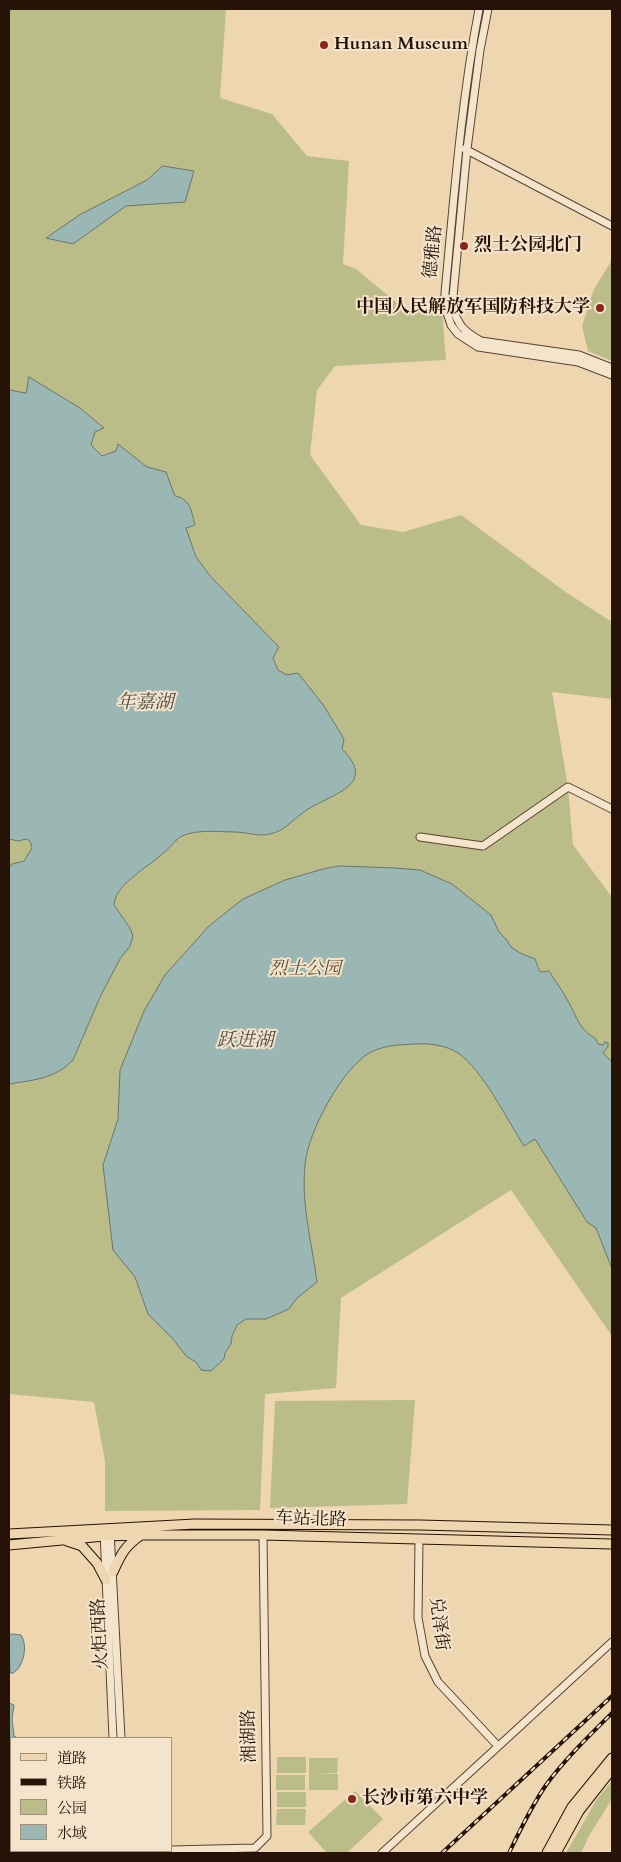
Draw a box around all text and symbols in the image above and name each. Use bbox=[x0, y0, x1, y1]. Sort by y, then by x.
place label: Hunan Museum bbox=[334, 34, 468, 56]
marker: Hunan Museum bbox=[318, 39, 330, 51]
street label: 德雅路 bbox=[420, 224, 448, 280]
place label: 烈士公园北门 bbox=[474, 235, 582, 257]
marker: 烈士公园北门 bbox=[458, 240, 470, 252]
place label: 中国人民解放军国防科技大学 bbox=[356, 297, 590, 319]
marker: 中国人民解放军国防科技大学 bbox=[594, 302, 606, 314]
water label: 年嘉湖 bbox=[117, 693, 173, 715]
park label: 烈士公园 bbox=[269, 959, 341, 981]
water label: 跃进湖 bbox=[217, 1031, 273, 1053]
street label: 车站北路 bbox=[275, 1508, 347, 1532]
street label: 兑泽街 bbox=[424, 1596, 452, 1652]
street label: 火炬西路 bbox=[88, 1597, 114, 1671]
street label: 湘湖路 bbox=[239, 1709, 261, 1763]
legend bbox=[10, 1737, 172, 1852]
text: 道路 bbox=[57, 1748, 87, 1768]
text: 铁路 bbox=[57, 1773, 87, 1793]
place label: 长沙市第六中学 bbox=[362, 1788, 488, 1810]
marker: 长沙市第六中学 bbox=[346, 1793, 358, 1805]
text: 公园 bbox=[57, 1798, 87, 1818]
text: 水域 bbox=[57, 1823, 87, 1843]

